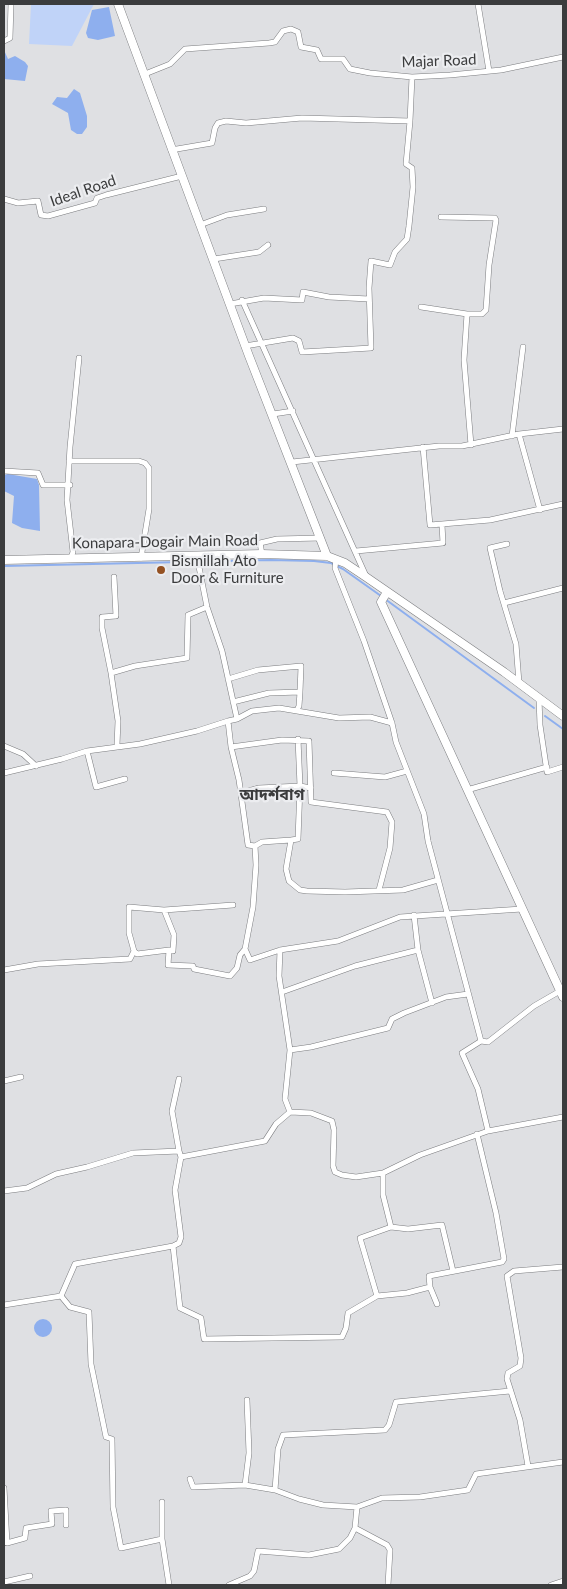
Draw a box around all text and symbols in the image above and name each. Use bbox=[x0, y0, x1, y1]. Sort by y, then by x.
street label: Majar Road bbox=[401, 51, 477, 71]
street label: Ideal Road bbox=[48, 171, 118, 211]
street label: Konapara-Dogair Main Road bbox=[72, 531, 258, 553]
place label: Bismillah Ato Door & Furniture bbox=[171, 552, 284, 587]
marker: Bismillah Ato Door & Furniture bbox=[155, 564, 167, 576]
district label: আদর্শবাগ bbox=[240, 785, 304, 805]

